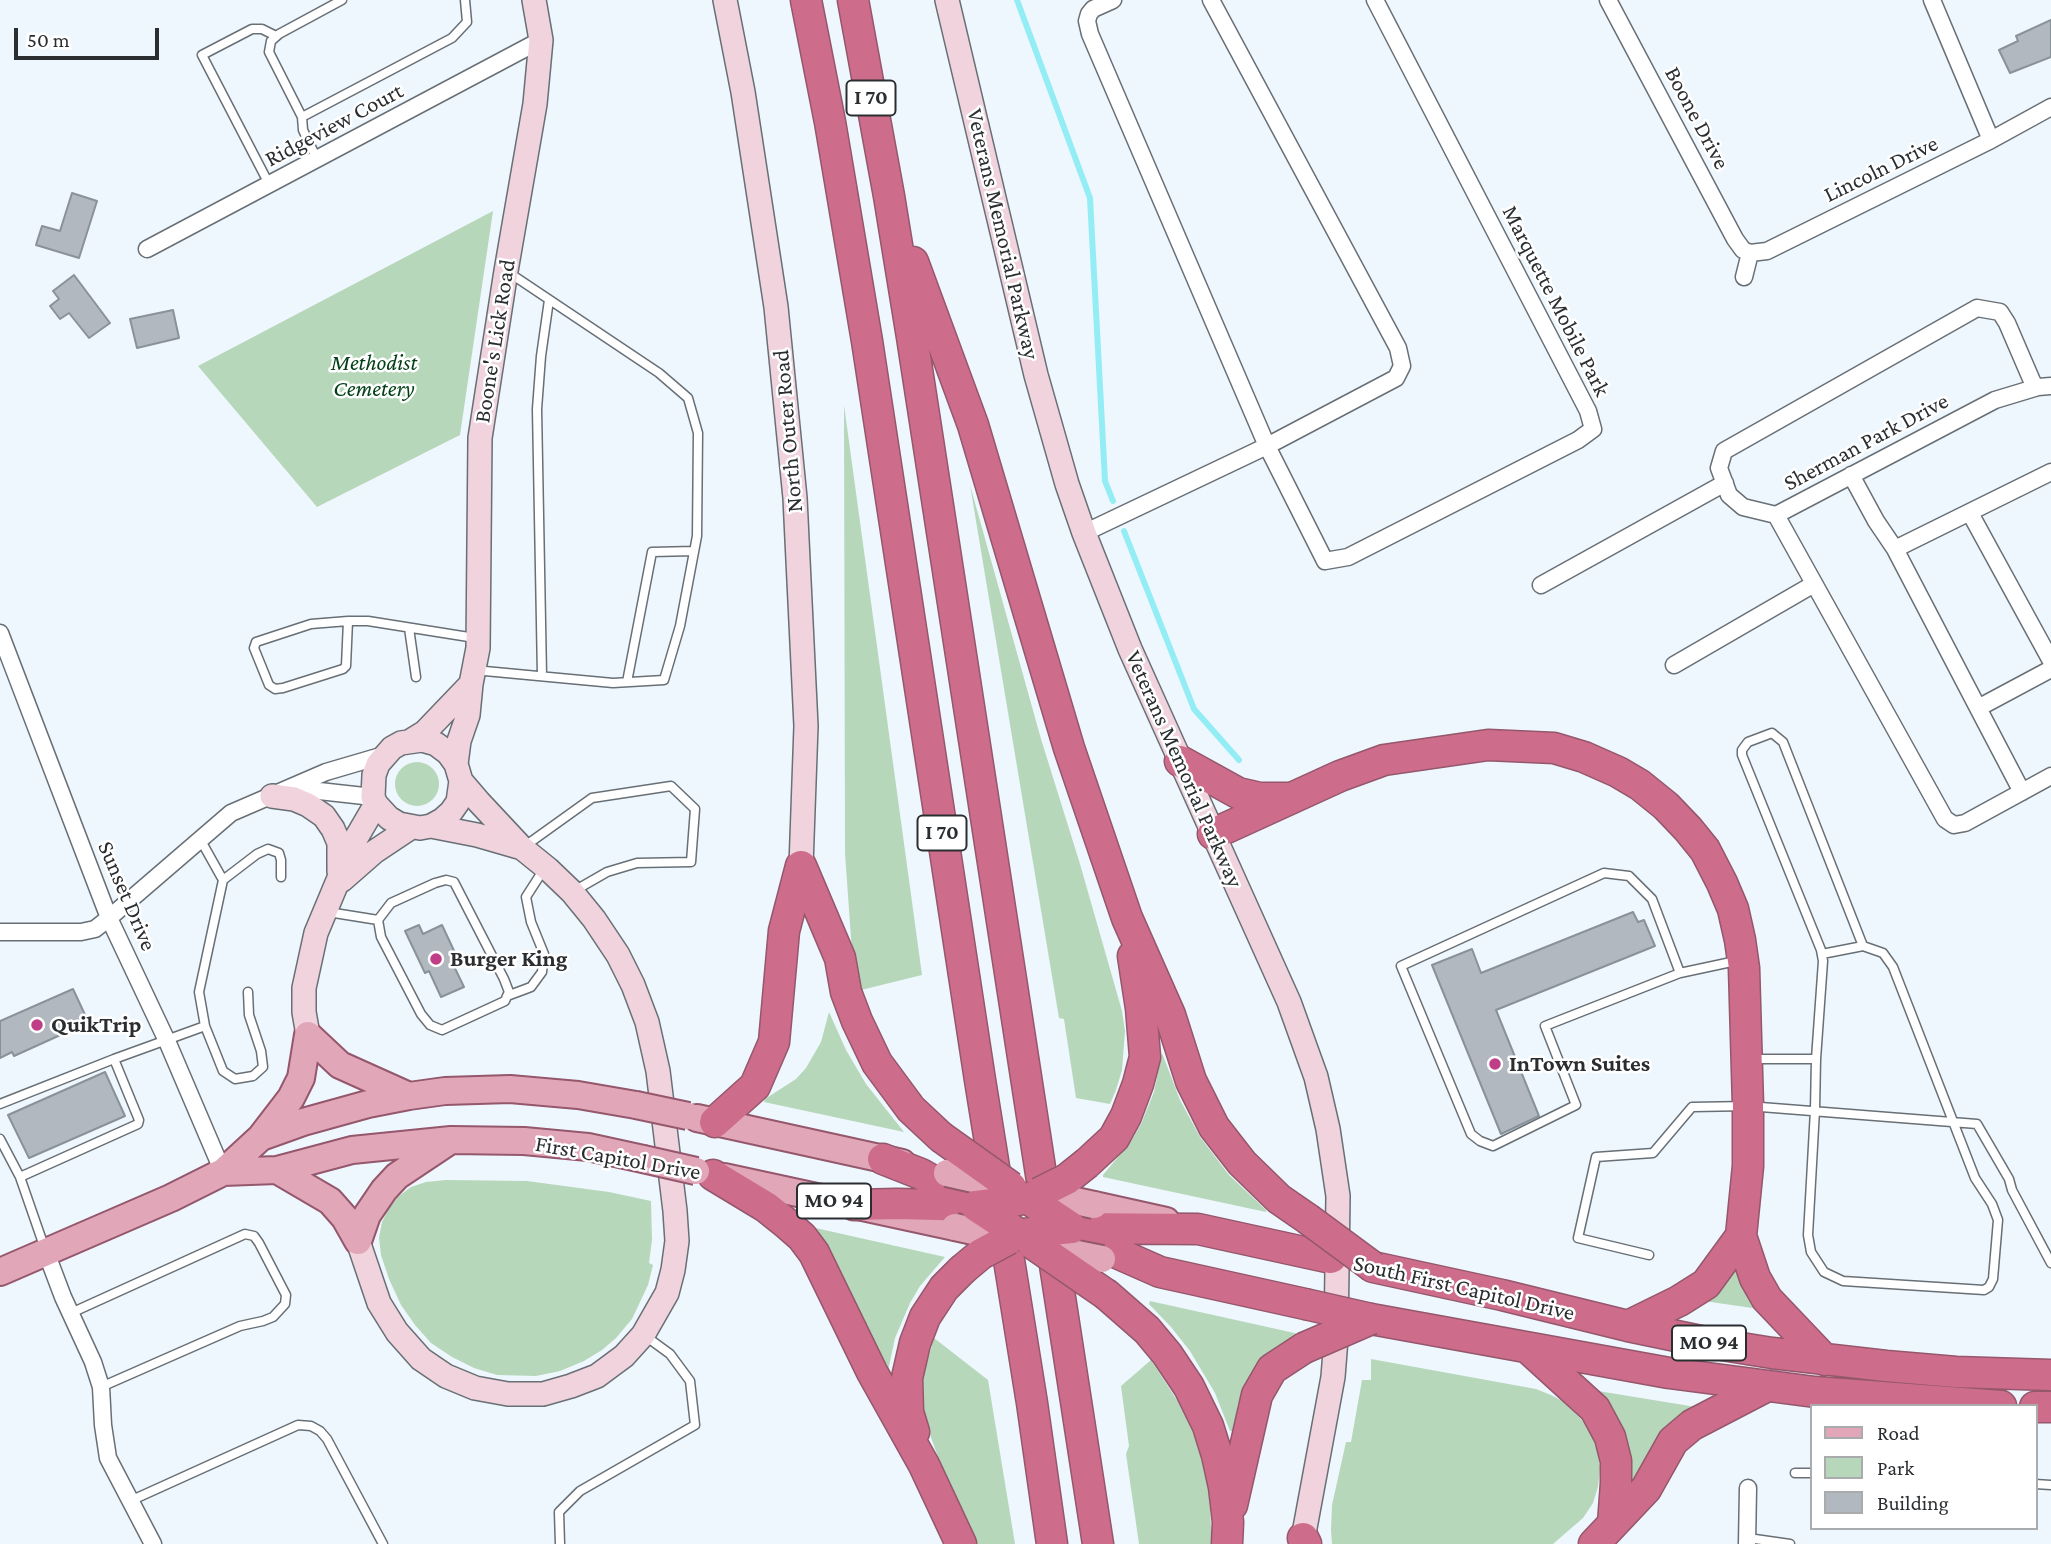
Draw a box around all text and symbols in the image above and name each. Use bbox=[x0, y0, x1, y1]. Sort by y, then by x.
scale bar bbox=[18, 14, 163, 58]
text: 50 m bbox=[27, 28, 70, 52]
street label: Boone Drive bbox=[1658, 62, 1736, 174]
street label: Ridgeview Court bbox=[260, 77, 408, 173]
road number: I 70 bbox=[846, 80, 896, 116]
street label: Veterans Memorial Parkway bbox=[961, 106, 1045, 362]
street label: Lincoln Drive bbox=[1819, 130, 1943, 208]
street label: Marquette Mobile Park bbox=[1496, 201, 1616, 401]
street label: Boone's Lick Road bbox=[468, 257, 522, 425]
park label: Methodist Cemetery bbox=[331, 349, 417, 403]
street label: North Outer Road bbox=[767, 349, 809, 513]
street label: Sherman Park Drive bbox=[1779, 387, 1953, 497]
street label: Veterans Memorial Parkway bbox=[1119, 646, 1249, 892]
road number: I 70 bbox=[918, 816, 967, 850]
street label: Sunset Drive bbox=[92, 837, 162, 955]
place label: Burger King bbox=[450, 945, 567, 973]
marker: Burger King bbox=[428, 951, 444, 967]
place label: QuikTrip bbox=[51, 1011, 141, 1039]
marker: QuikTrip bbox=[29, 1017, 45, 1033]
place label: InTown Suites bbox=[1509, 1050, 1650, 1078]
marker: InTown Suites bbox=[1487, 1056, 1503, 1072]
street label: First Capitol Drive bbox=[533, 1130, 703, 1186]
road number: MO 94 bbox=[797, 1184, 871, 1218]
street label: South First Capitol Drive bbox=[1351, 1249, 1577, 1327]
road number: MO 94 bbox=[1672, 1326, 1746, 1360]
legend bbox=[1810, 1404, 2037, 1530]
text: Road bbox=[1877, 1421, 1920, 1445]
text: Park bbox=[1877, 1456, 1914, 1480]
text: Building bbox=[1877, 1491, 1949, 1515]

